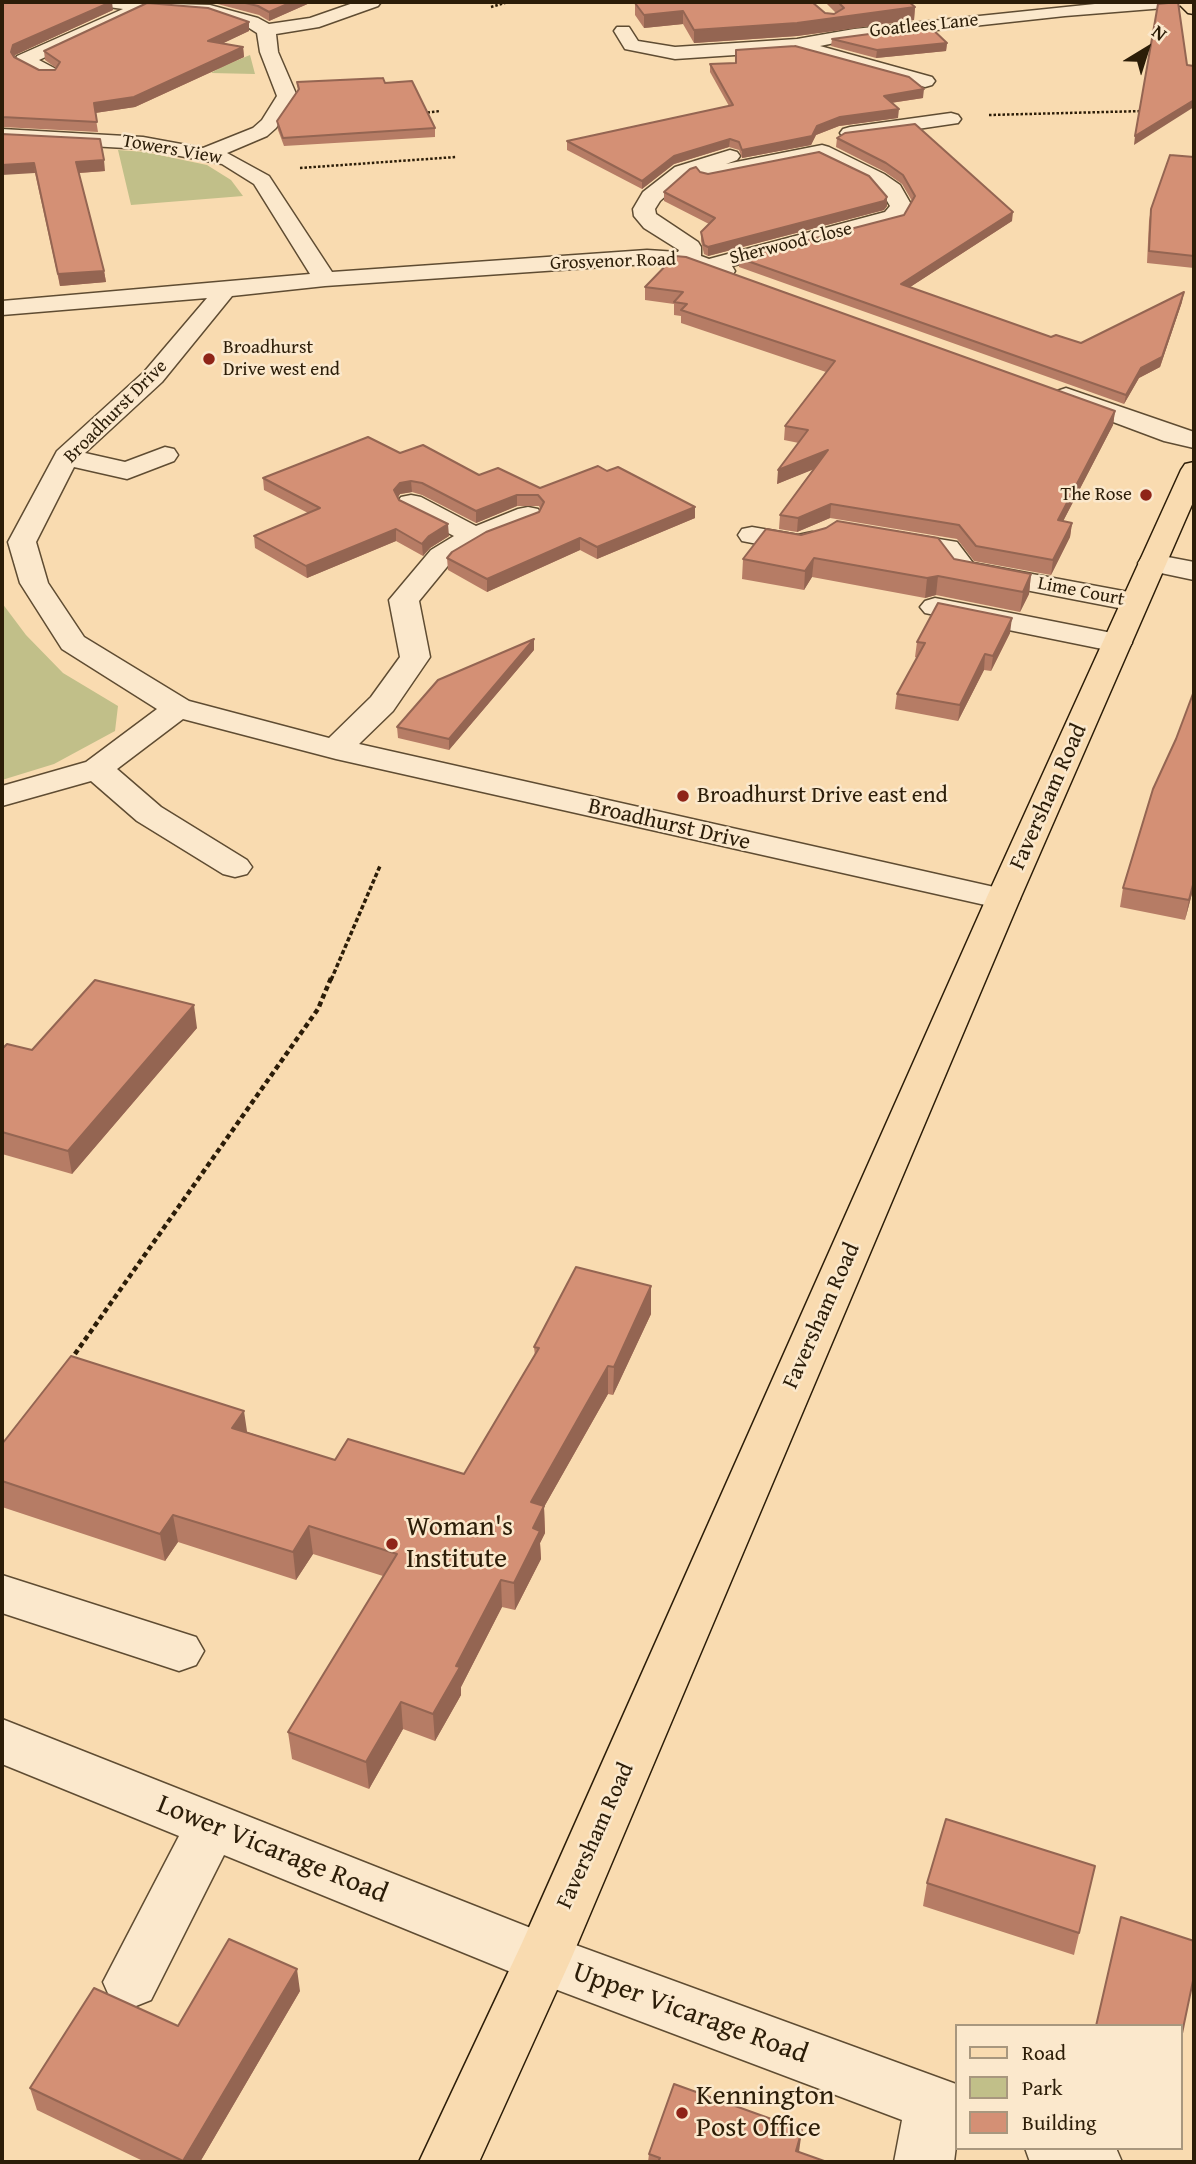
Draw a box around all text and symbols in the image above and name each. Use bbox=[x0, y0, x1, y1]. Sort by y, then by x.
street label: Goatlees Lane bbox=[868, 9, 980, 43]
north arrow bbox=[1112, 14, 1182, 84]
text: N bbox=[1146, 18, 1174, 47]
street label: Towers View bbox=[120, 130, 224, 170]
street label: Sherwood Close bbox=[727, 218, 855, 270]
street label: Grosvenor Road bbox=[550, 248, 676, 276]
place label: Broadhurst Drive west end bbox=[223, 337, 340, 381]
marker: Broadhurst Drive west end bbox=[201, 351, 217, 367]
street label: Broadhurst Drive bbox=[60, 356, 172, 468]
place label: The Rose bbox=[1060, 484, 1132, 506]
marker: The Rose bbox=[1138, 487, 1154, 503]
street label: Lime Court bbox=[1036, 572, 1126, 612]
street label: Faversham Road bbox=[1004, 720, 1094, 874]
place label: Broadhurst Drive east end bbox=[697, 782, 948, 810]
marker: Broadhurst Drive east end bbox=[675, 788, 691, 804]
street label: Broadhurst Drive bbox=[585, 793, 753, 857]
street label: Faversham Road bbox=[777, 1239, 867, 1393]
place label: Woman's Institute bbox=[406, 1511, 513, 1577]
marker: Woman's Institute bbox=[384, 1536, 400, 1552]
street label: Faversham Road bbox=[551, 1759, 641, 1913]
street label: Lower Vicarage Road bbox=[152, 1788, 392, 1912]
street label: Upper Vicarage Road bbox=[568, 1956, 812, 2072]
legend bbox=[954, 2024, 1182, 2150]
text: Road bbox=[1022, 2037, 1066, 2068]
text: Park bbox=[1022, 2072, 1063, 2103]
place label: Kennington Post Office bbox=[696, 2080, 835, 2146]
marker: Kennington Post Office bbox=[674, 2105, 690, 2121]
text: Building bbox=[1022, 2107, 1096, 2138]

